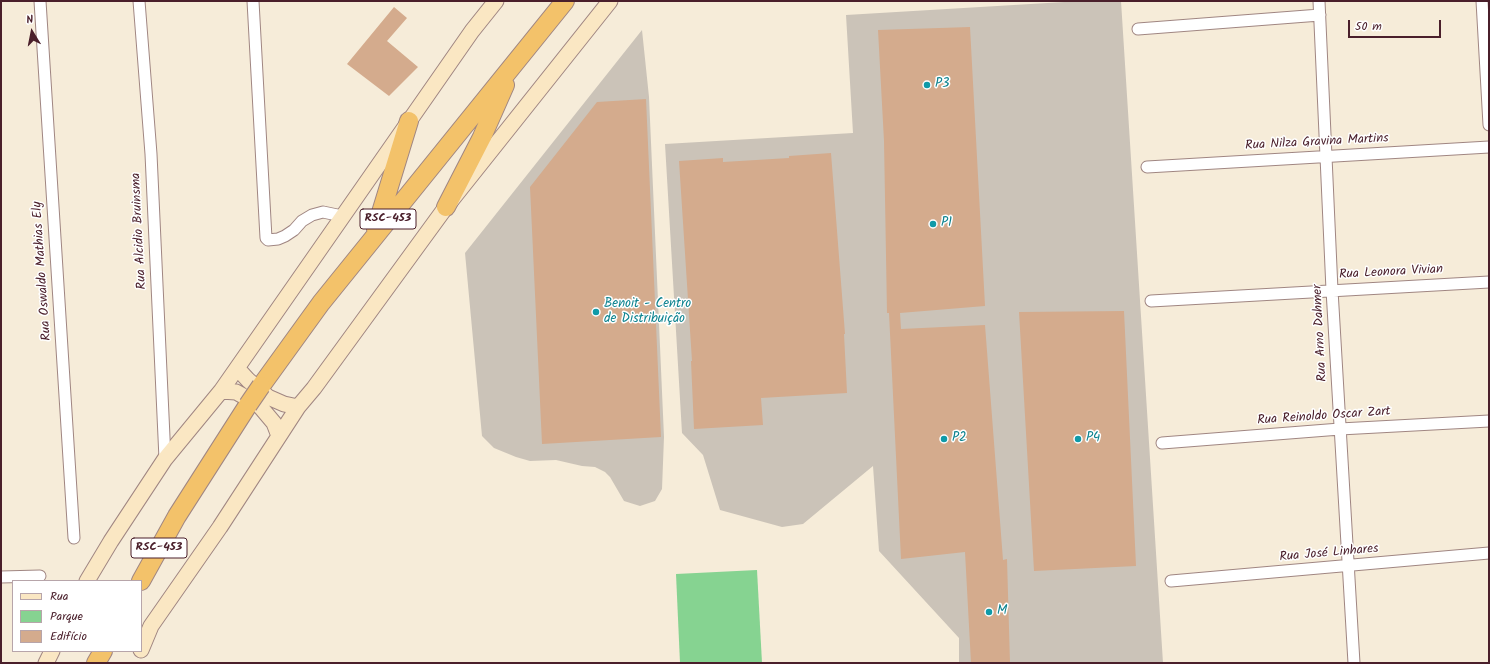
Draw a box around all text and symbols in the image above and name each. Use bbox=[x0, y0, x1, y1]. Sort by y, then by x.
text: N bbox=[25, 11, 35, 30]
north arrow bbox=[12, 12, 52, 52]
scale bar bbox=[1350, 12, 1443, 38]
text: 50 m bbox=[1355, 17, 1382, 36]
place label: P3 bbox=[935, 77, 949, 93]
marker: P3 bbox=[922, 80, 932, 90]
street label: Rua Nilza Gravina Martins bbox=[1245, 131, 1389, 155]
street label: Rua Alcidio Bruinsma bbox=[129, 172, 151, 290]
street label: Rua Oswaldo Mathias Ely bbox=[30, 201, 56, 341]
road number: RSC-453 bbox=[360, 209, 416, 229]
place label: P1 bbox=[941, 216, 952, 232]
marker: P1 bbox=[928, 219, 938, 229]
street label: Rua Leonora Vivian bbox=[1339, 262, 1443, 284]
street label: Rua Arno Dahmer bbox=[1311, 284, 1331, 382]
place label: Benoit - Centro de Distribuição bbox=[604, 297, 691, 328]
marker: Benoit - Centro de Distribuição bbox=[591, 307, 601, 317]
street label: Rua Reinoldo Oscar Zart bbox=[1257, 405, 1391, 429]
place label: P2 bbox=[952, 431, 967, 447]
place label: P4 bbox=[1086, 431, 1100, 447]
marker: P2 bbox=[939, 434, 949, 444]
marker: P4 bbox=[1073, 434, 1083, 444]
road number: RSC-453 bbox=[131, 538, 187, 558]
street label: Rua José Linhares bbox=[1279, 542, 1379, 566]
legend bbox=[12, 580, 142, 652]
text: Rua bbox=[50, 587, 68, 606]
place label: M bbox=[997, 604, 1007, 620]
text: Parque bbox=[50, 607, 83, 626]
marker: M bbox=[984, 607, 994, 617]
text: Edifício bbox=[50, 627, 87, 646]

